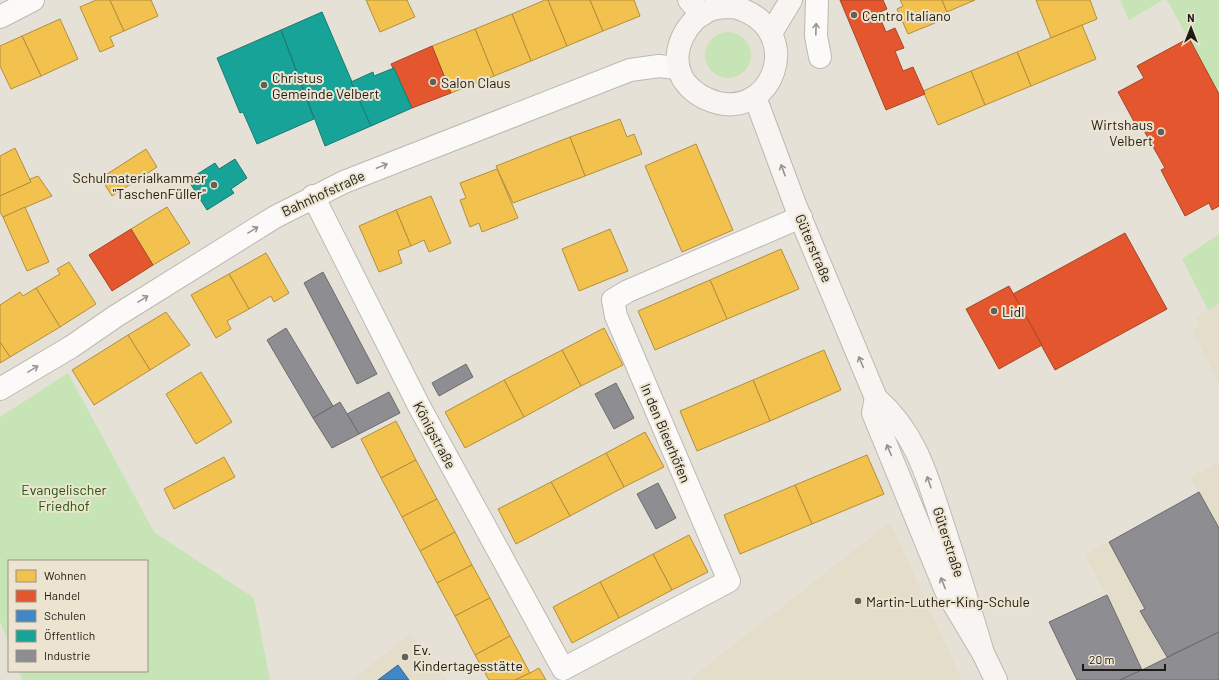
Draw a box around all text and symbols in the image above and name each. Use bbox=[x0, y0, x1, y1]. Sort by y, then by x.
place label: Centro Italiano bbox=[862, 7, 951, 24]
north arrow bbox=[1171, 8, 1211, 48]
marker: Centro Italiano bbox=[849, 10, 859, 20]
text: N bbox=[1187, 11, 1195, 24]
one-way arrow bbox=[812, 23, 820, 36]
place label: Christus Gemeinde Velbert bbox=[272, 69, 380, 102]
place label: Salon Claus bbox=[441, 74, 511, 91]
marker: Salon Claus bbox=[428, 77, 438, 87]
marker: Christus Gemeinde Velbert bbox=[259, 80, 269, 90]
place label: Wirtshaus Velbert bbox=[1091, 116, 1153, 149]
marker: Wirtshaus Velbert bbox=[1156, 127, 1166, 137]
one-way arrow bbox=[375, 162, 387, 170]
one-way arrow bbox=[778, 165, 786, 177]
street label: Bahnhofstraße bbox=[279, 166, 367, 220]
place label: Schulmaterialkammer "TaschenFüller" bbox=[73, 169, 206, 202]
marker: Schulmaterialkammer "TaschenFüller" bbox=[209, 180, 219, 190]
street label: Güterstraße bbox=[792, 211, 836, 285]
one-way arrow bbox=[247, 226, 258, 234]
one-way arrow bbox=[137, 295, 149, 303]
place label: Lidl bbox=[1002, 303, 1024, 320]
marker: Lidl bbox=[989, 306, 999, 316]
one-way arrow bbox=[857, 357, 864, 369]
one-way arrow bbox=[27, 365, 39, 373]
street label: In den Bieerhöfen bbox=[637, 381, 695, 485]
street label: Königstraße bbox=[410, 398, 460, 472]
one-way arrow bbox=[884, 444, 892, 456]
one-way arrow bbox=[925, 477, 933, 489]
park label: Evangelischer Friedhof bbox=[21, 481, 107, 514]
street label: Güterstraße bbox=[930, 505, 968, 579]
legend bbox=[8, 560, 148, 672]
text: Wohnen bbox=[44, 568, 86, 582]
one-way arrow bbox=[939, 577, 946, 589]
text: Handel bbox=[44, 588, 80, 602]
place label: Martin-Luther-King-Schule bbox=[866, 593, 1030, 610]
marker: Martin-Luther-King-Schule bbox=[853, 596, 863, 606]
text: Schulen bbox=[44, 608, 86, 622]
text: Öffentlich bbox=[44, 628, 95, 642]
place label: Ev. Kindertagesstätte bbox=[413, 641, 523, 674]
scale bar bbox=[1083, 646, 1165, 672]
text: Industrie bbox=[44, 648, 90, 662]
marker: Ev. Kindertagesstätte bbox=[400, 652, 410, 662]
text: 20 m bbox=[1089, 652, 1115, 666]

